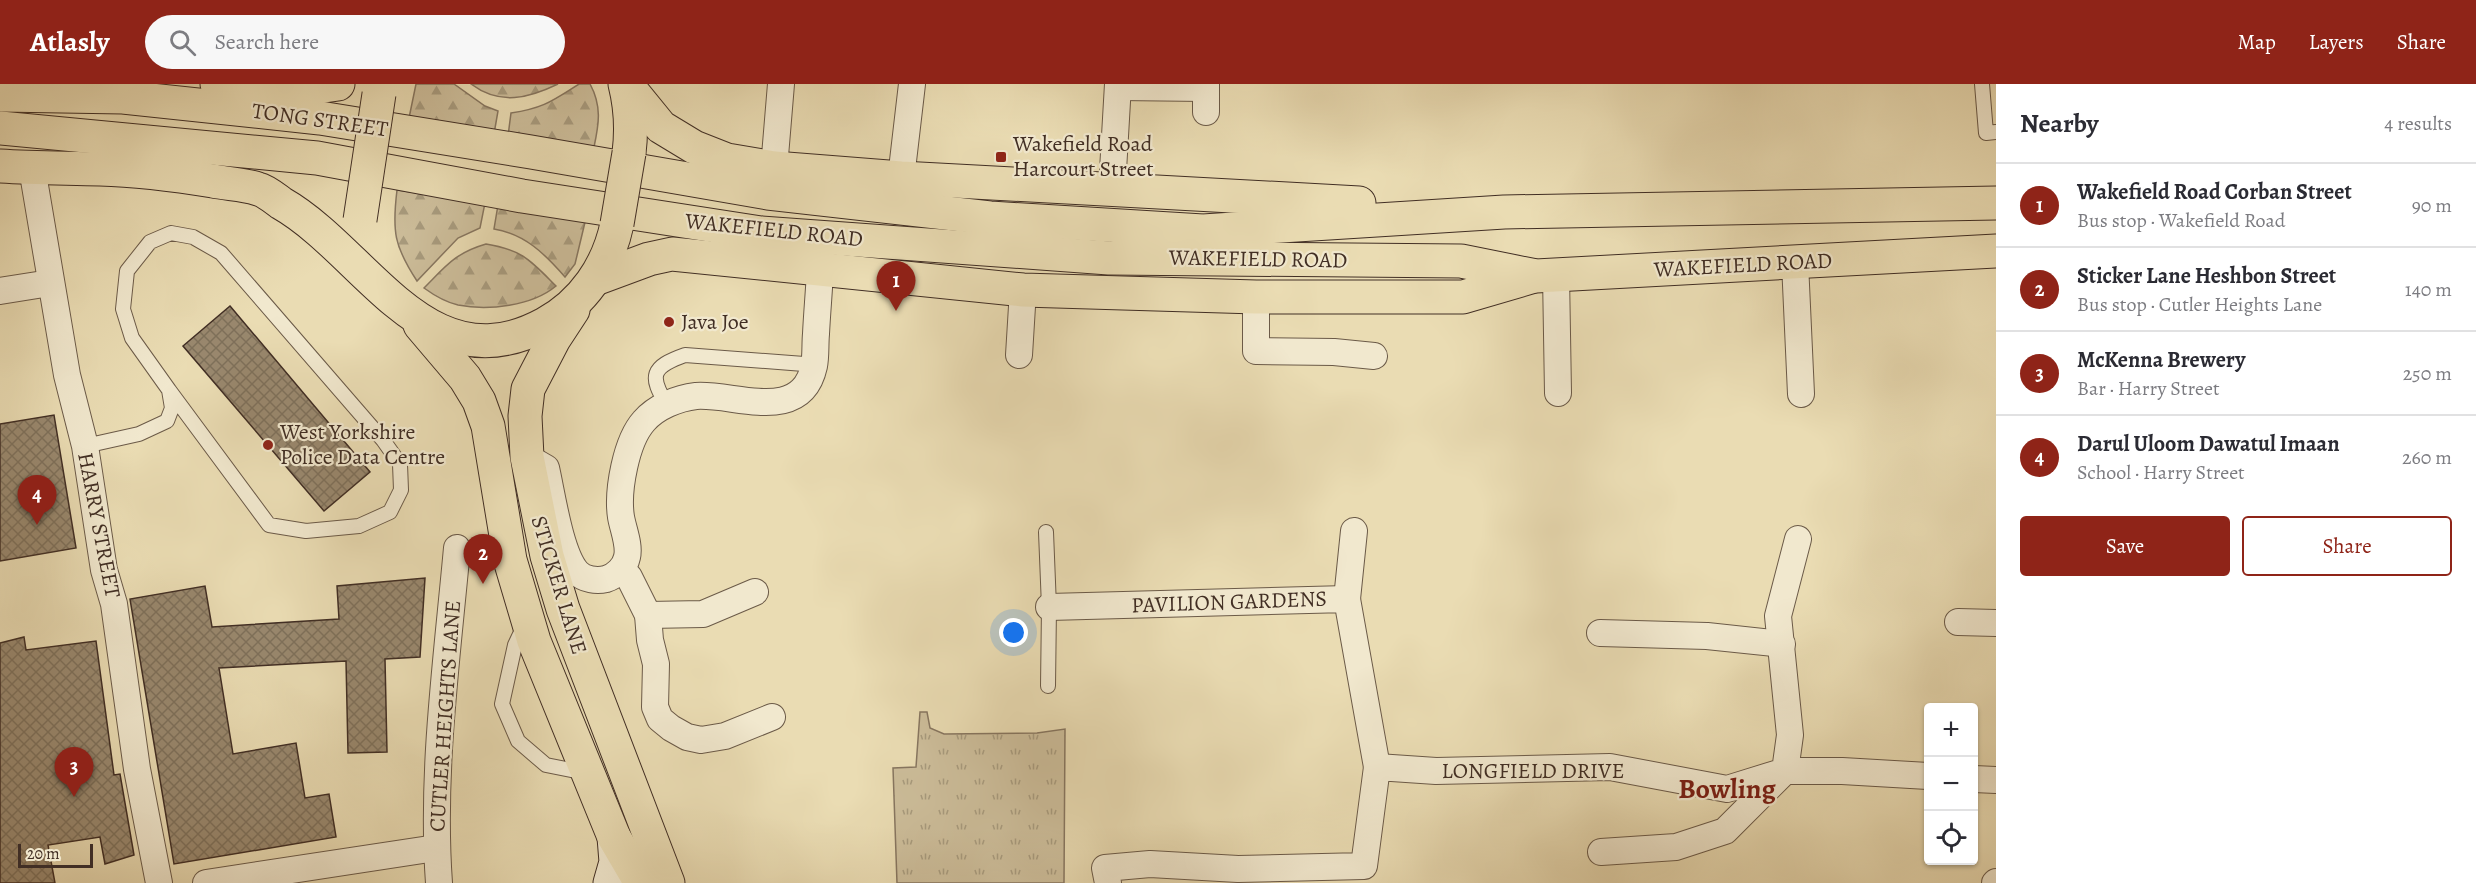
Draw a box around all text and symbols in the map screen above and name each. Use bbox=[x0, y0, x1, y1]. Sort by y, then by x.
search box bbox=[145, 15, 565, 69]
text: Atlasly bbox=[30, 23, 109, 61]
icon: search bbox=[166, 26, 199, 59]
text: Search here bbox=[214, 27, 319, 57]
text: Map bbox=[2237, 28, 2276, 56]
text: Layers bbox=[2309, 28, 2364, 56]
text: Share bbox=[2397, 28, 2446, 56]
street label: TONG STREET bbox=[250, 96, 390, 144]
text: Nearby bbox=[2020, 106, 2099, 141]
text: 4 results bbox=[2384, 110, 2452, 137]
place label: Wakefield Road Harcourt Street bbox=[1012, 129, 1154, 184]
marker: Wakefield Road Harcourt Street bbox=[994, 150, 1008, 164]
text: Wakefield Road Corban Street bbox=[2077, 177, 2352, 207]
text: 1 bbox=[2036, 192, 2043, 219]
text: 90 m bbox=[2412, 192, 2452, 219]
street label: WAKEFIELD ROAD bbox=[683, 206, 864, 254]
text: Bus stop · Wakefield Road bbox=[2077, 207, 2286, 234]
street label: WAKEFIELD ROAD bbox=[1167, 242, 1348, 276]
street label: WAKEFIELD ROAD bbox=[1652, 245, 1833, 285]
text: Sticker Lane Heshbon Street bbox=[2077, 261, 2336, 291]
pin: 1 bbox=[876, 262, 916, 311]
text: 2 bbox=[2035, 276, 2044, 303]
text: 140 m bbox=[2405, 276, 2452, 303]
text: Bus stop · Cutler Heights Lane bbox=[2077, 291, 2322, 318]
place label: Java Joe bbox=[681, 307, 749, 337]
marker: Java Joe bbox=[662, 315, 676, 329]
text: McKenna Brewery bbox=[2077, 345, 2245, 375]
text: 3 bbox=[2035, 360, 2044, 387]
text: 250 m bbox=[2403, 360, 2452, 387]
text: Bar · Harry Street bbox=[2077, 375, 2219, 402]
place label: West Yorkshire Police Data Centre bbox=[279, 417, 445, 472]
text: Darul Uloom Dawatul Imaan bbox=[2077, 429, 2340, 459]
marker: West Yorkshire Police Data Centre bbox=[261, 438, 275, 452]
text: 4 bbox=[2035, 444, 2044, 471]
text: 260 m bbox=[2402, 444, 2452, 471]
street label: HARRY STREET bbox=[70, 450, 128, 600]
text: School · Harry Street bbox=[2077, 459, 2245, 486]
pin: 4 bbox=[18, 476, 57, 525]
street label: STICKER LANE bbox=[524, 512, 594, 658]
button: Save bbox=[2020, 516, 2230, 576]
button: Share bbox=[2242, 516, 2452, 576]
pin: 2 bbox=[464, 534, 502, 584]
street label: PAVILION GARDENS bbox=[1131, 584, 1327, 620]
street label: CUTLER HEIGHTS LANE bbox=[422, 599, 468, 833]
your location bbox=[999, 618, 1028, 647]
map controls bbox=[1924, 703, 1978, 865]
button: + bbox=[1924, 703, 1978, 757]
pin: 3 bbox=[54, 748, 94, 797]
street label: LONGFIELD DRIVE bbox=[1442, 756, 1624, 786]
button: − bbox=[1924, 757, 1978, 811]
district label: Bowling bbox=[1678, 770, 1777, 808]
button: locate bbox=[1924, 811, 1978, 865]
scale bar bbox=[18, 841, 93, 868]
text: 20 m bbox=[27, 843, 60, 865]

